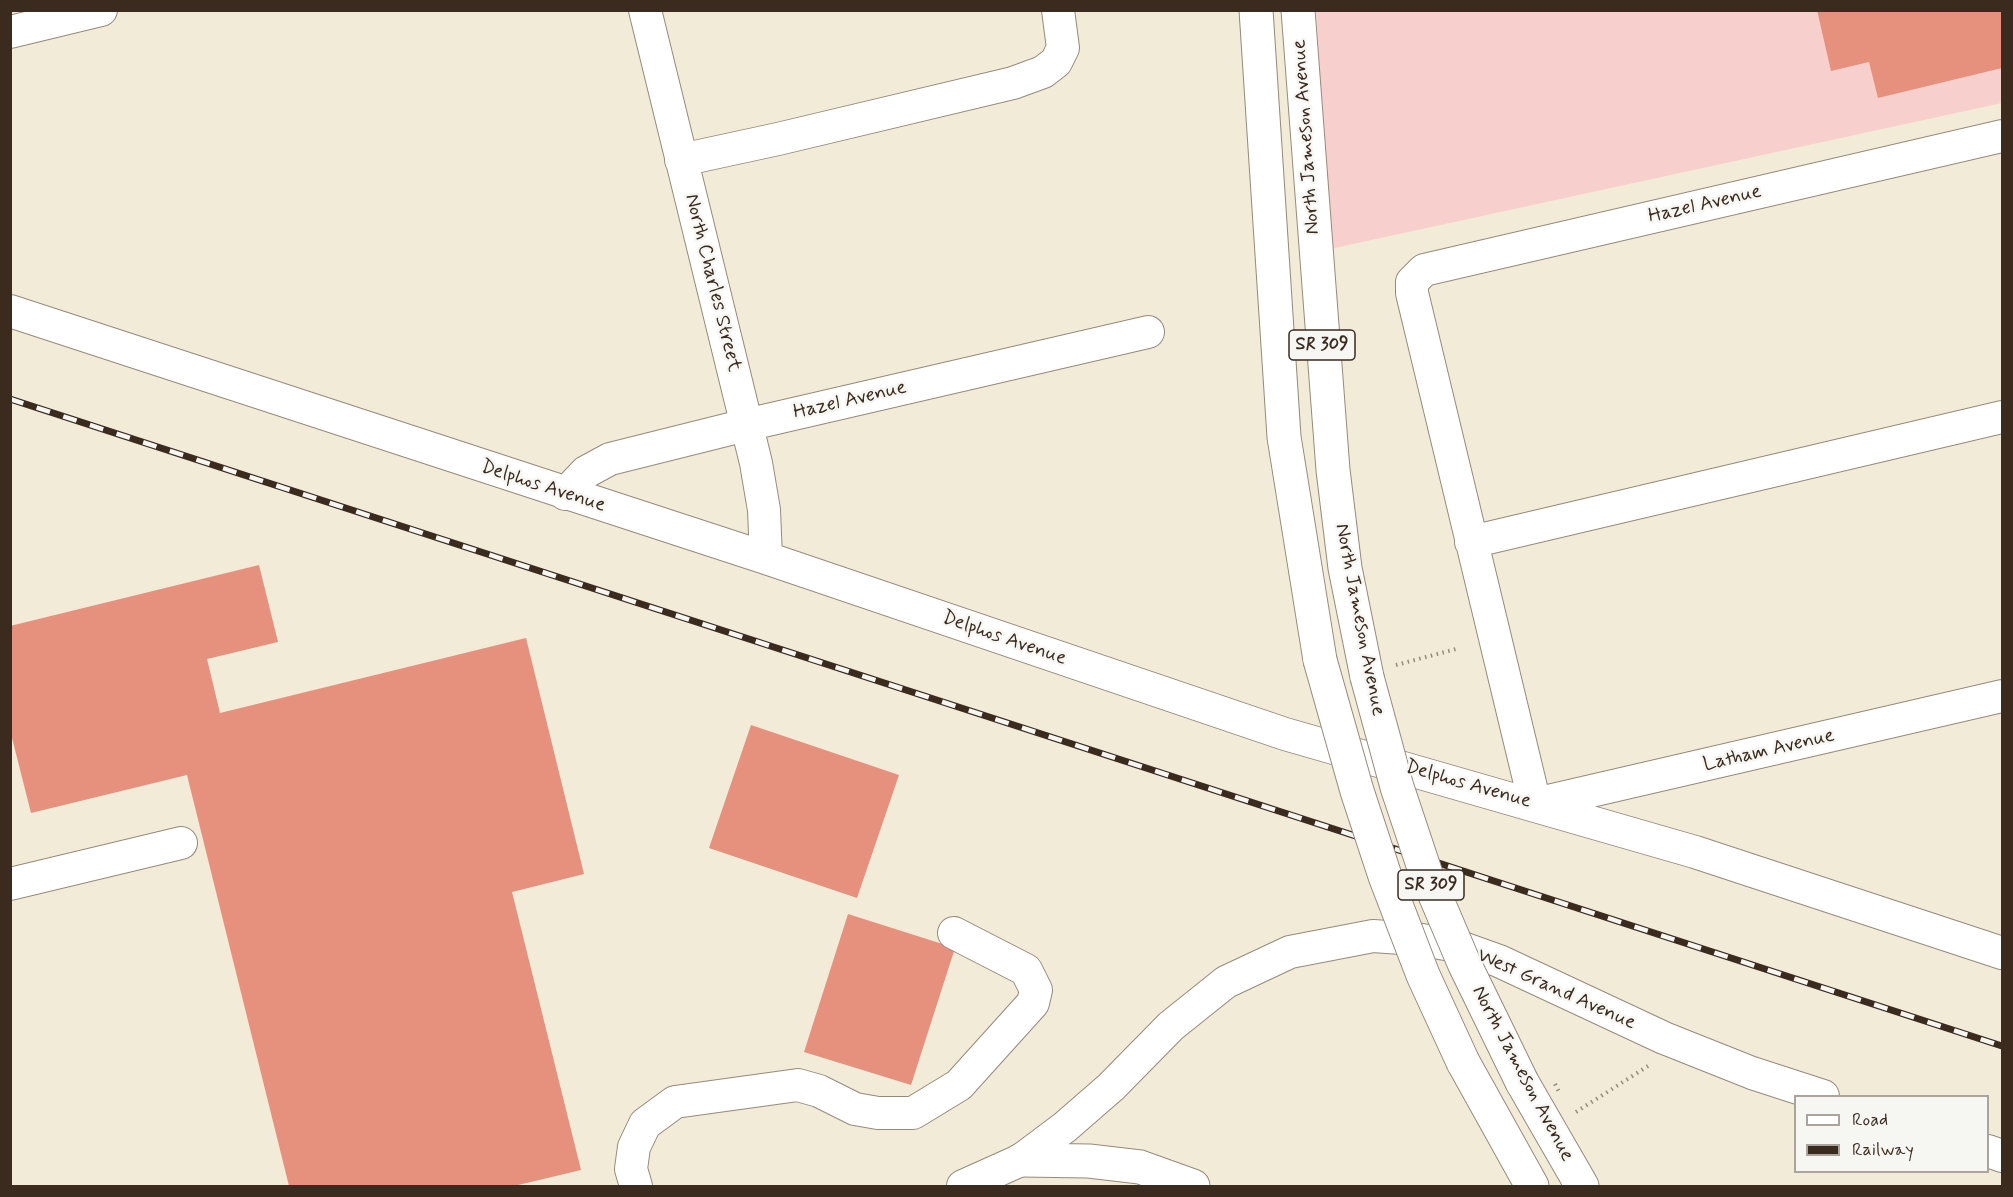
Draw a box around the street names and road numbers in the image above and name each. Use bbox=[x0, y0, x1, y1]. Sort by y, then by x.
street label: North Jameson Avenue bbox=[1288, 39, 1326, 235]
street label: Hazel Avenue bbox=[1646, 180, 1764, 230]
street label: North Charles Street bbox=[678, 192, 746, 374]
road number: SR 309 bbox=[1289, 330, 1355, 360]
street label: Hazel Avenue bbox=[791, 376, 909, 426]
street label: Delphos Avenue bbox=[478, 456, 608, 518]
street label: North Jameson Avenue bbox=[1329, 522, 1389, 718]
street label: Delphos Avenue bbox=[939, 607, 1069, 671]
street label: Latham Avenue bbox=[1701, 724, 1837, 778]
street label: Delphos Avenue bbox=[1402, 756, 1534, 814]
road number: SR 309 bbox=[1398, 870, 1464, 900]
street label: West Grand Avenue bbox=[1473, 944, 1639, 1036]
street label: North Jameson Avenue bbox=[1466, 982, 1578, 1166]

